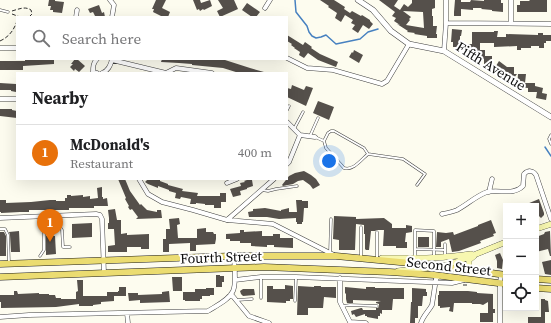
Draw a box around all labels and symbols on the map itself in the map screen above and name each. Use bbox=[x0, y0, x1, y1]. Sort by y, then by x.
street label: Fifth Avenue bbox=[452, 37, 530, 95]
your location bbox=[319, 151, 339, 171]
pin: 1 bbox=[37, 209, 63, 242]
street label: Fourth Street bbox=[180, 246, 263, 268]
street label: Second Street bbox=[406, 252, 493, 280]

